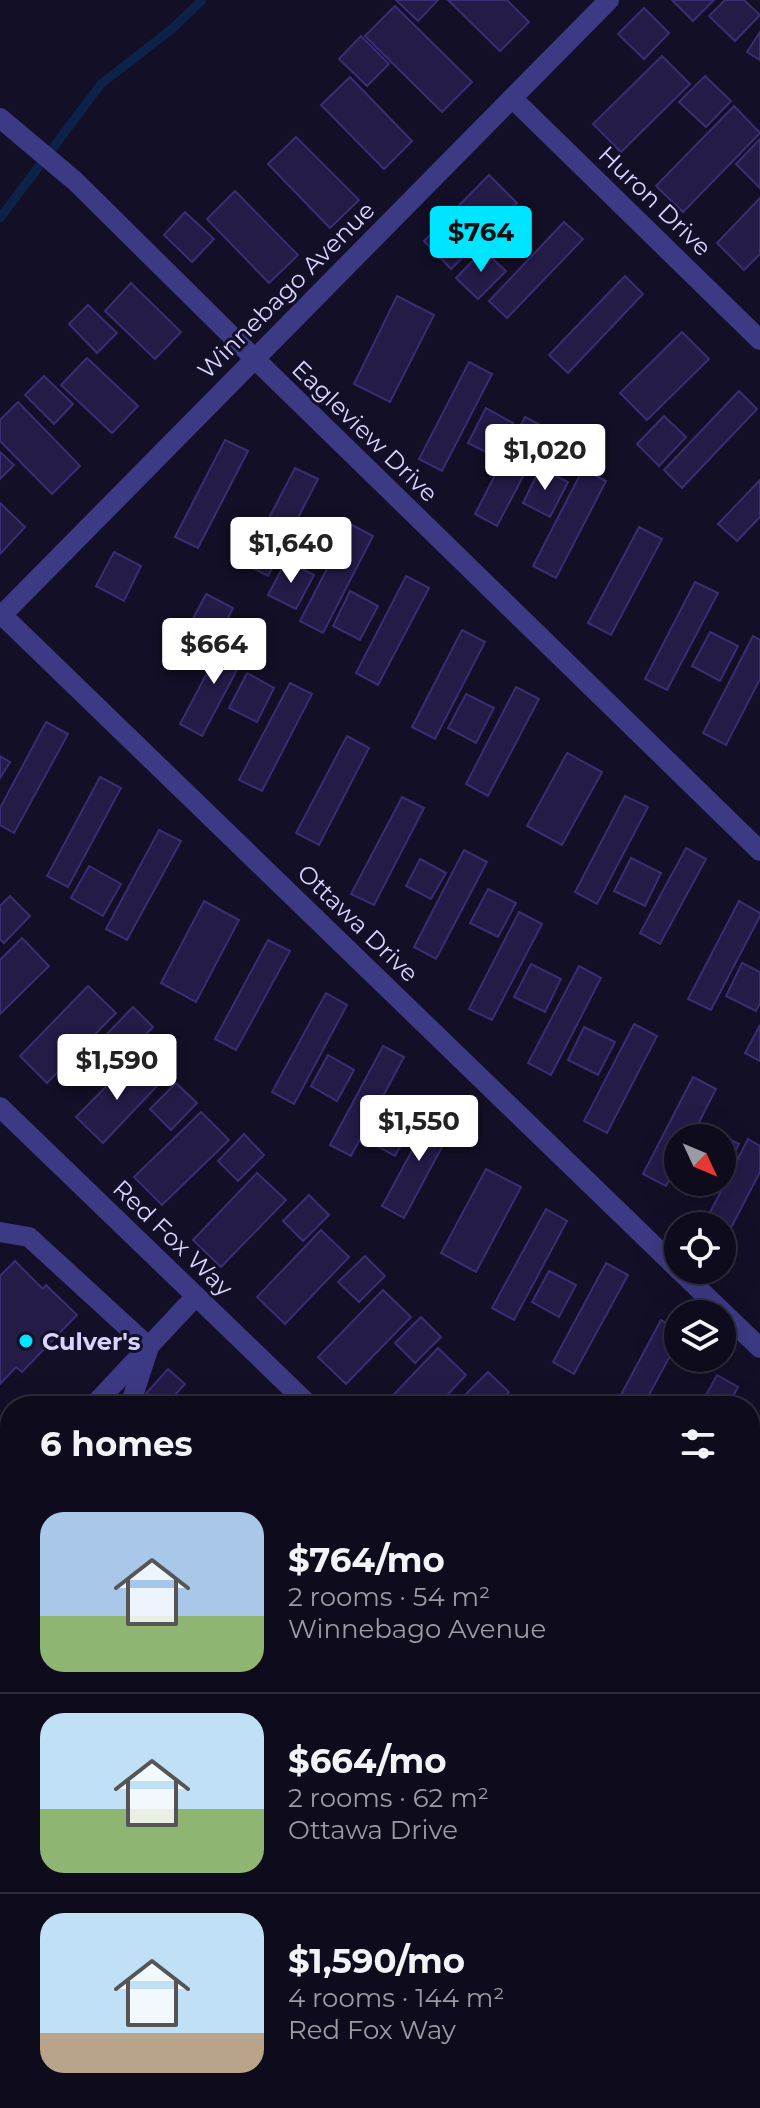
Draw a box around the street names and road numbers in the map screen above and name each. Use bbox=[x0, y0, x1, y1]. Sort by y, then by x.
street label: Huron Drive bbox=[593, 140, 717, 262]
street label: Winnebago Avenue bbox=[191, 195, 381, 385]
street label: Eagleview Drive bbox=[286, 354, 444, 508]
street label: Ottawa Drive bbox=[292, 858, 424, 988]
street label: Red Fox Way bbox=[107, 1174, 239, 1302]

